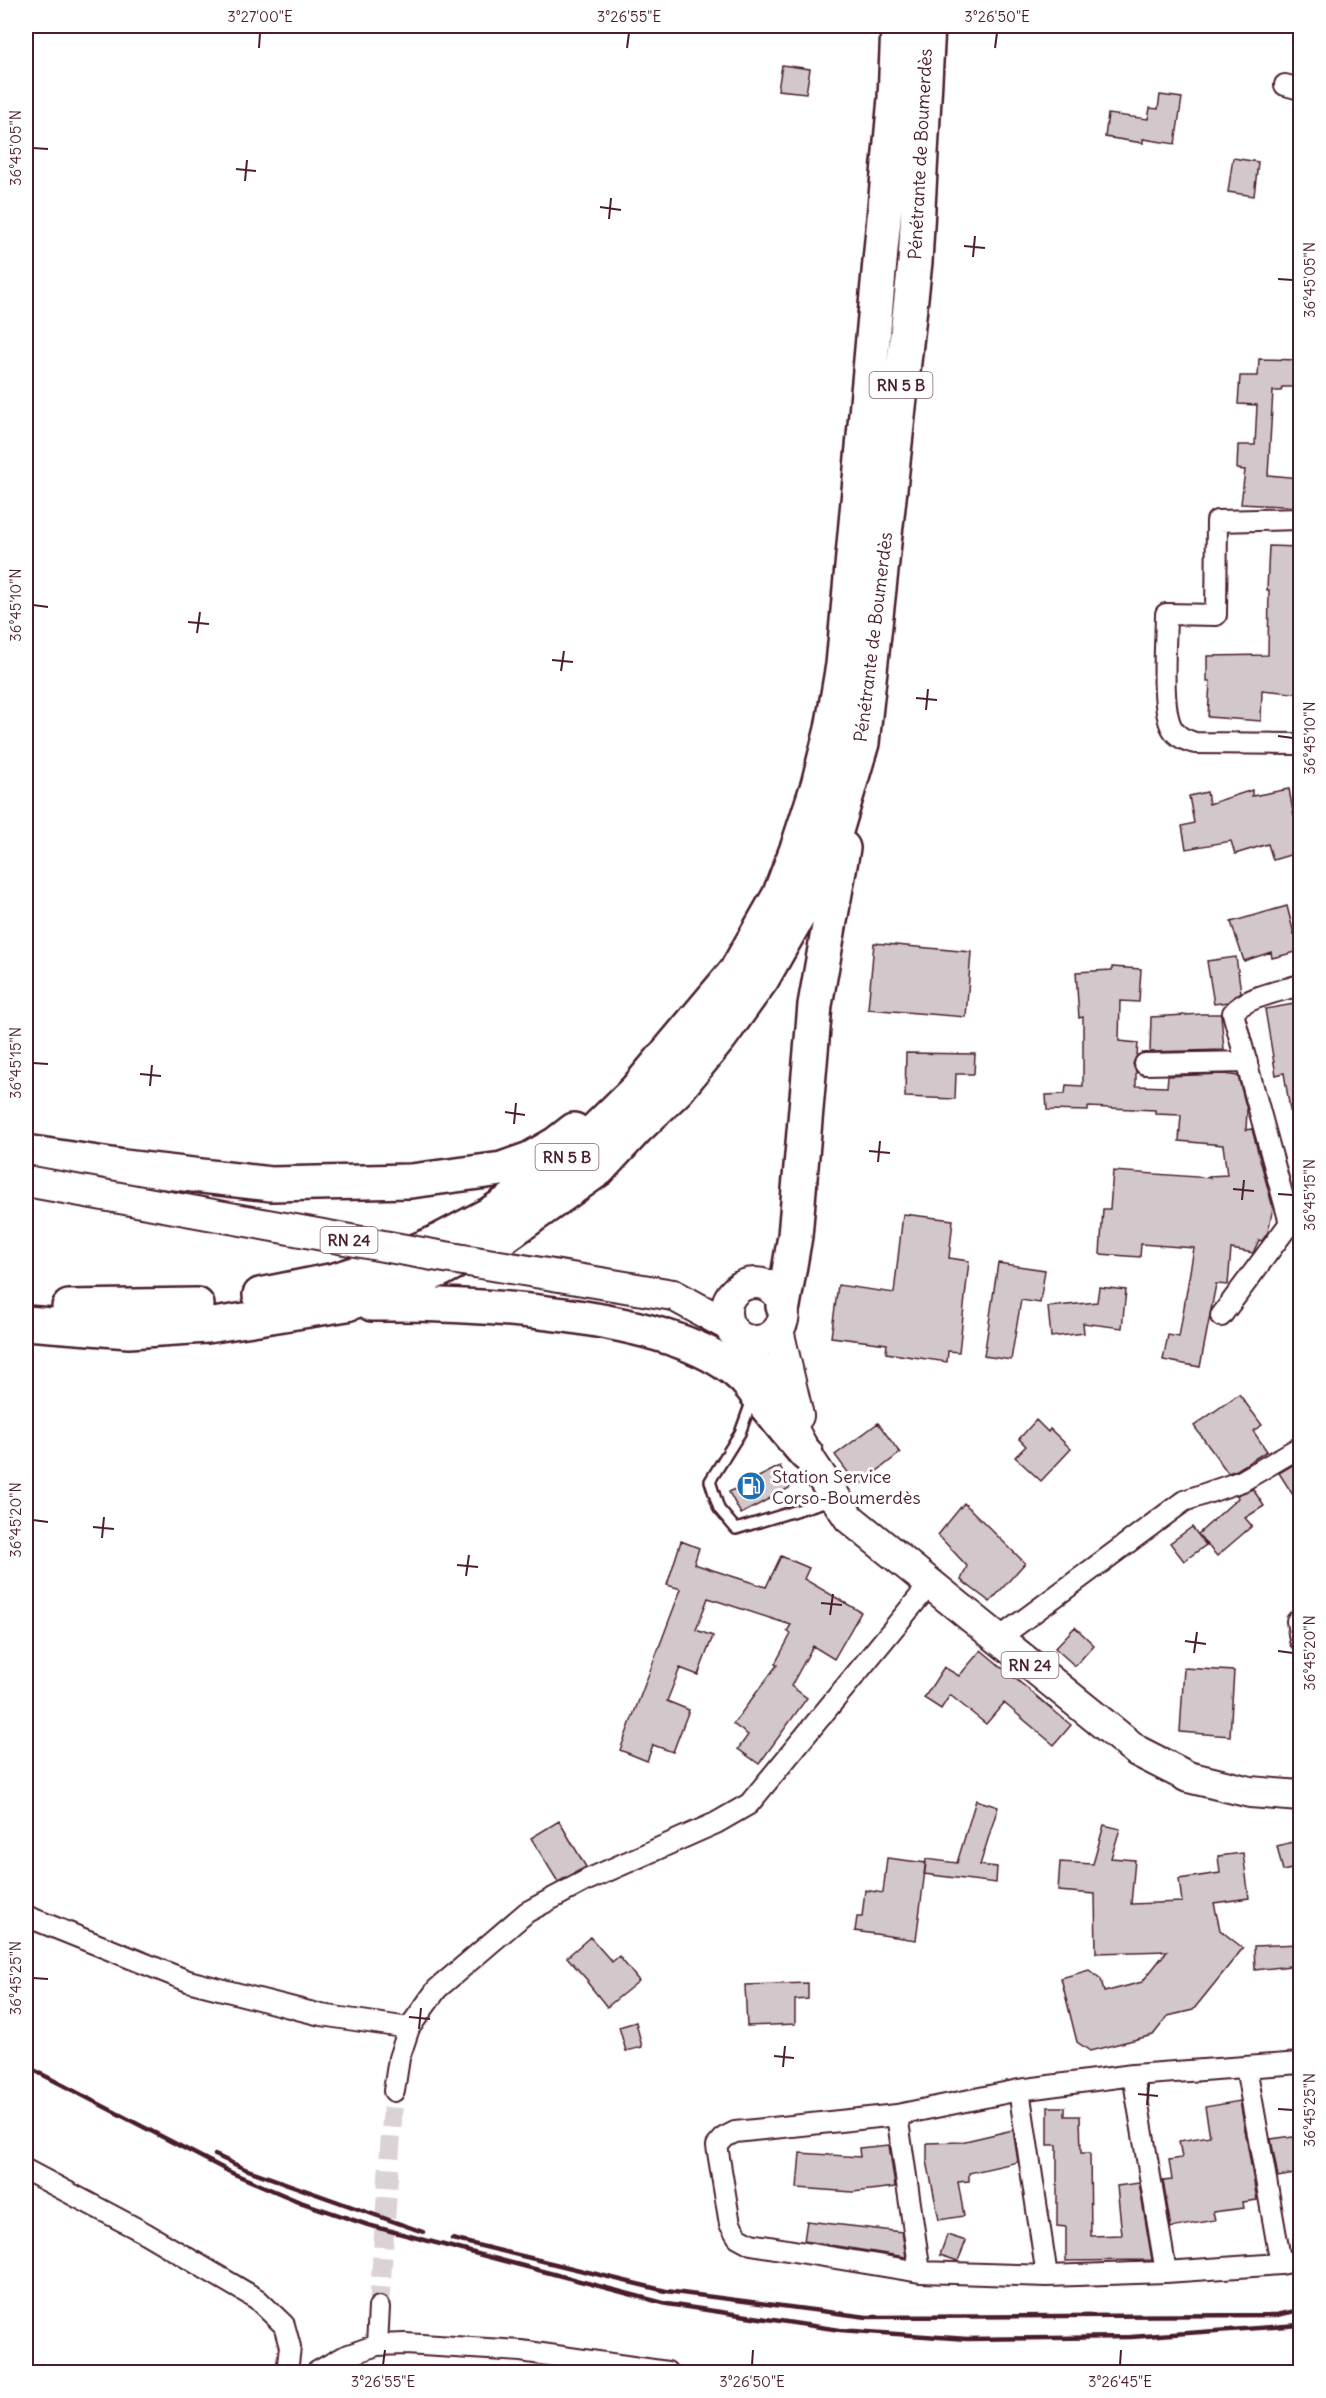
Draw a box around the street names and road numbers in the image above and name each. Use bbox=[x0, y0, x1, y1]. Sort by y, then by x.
street label: Pénétrante de Boumerdès bbox=[903, 48, 937, 260]
road number: RN 5 B bbox=[870, 372, 932, 398]
street label: Pénétrante de Boumerdès bbox=[849, 531, 897, 743]
road number: RN 5 B bbox=[536, 1144, 598, 1170]
road number: RN 24 bbox=[320, 1227, 378, 1253]
road number: RN 24 bbox=[1002, 1652, 1058, 1678]

